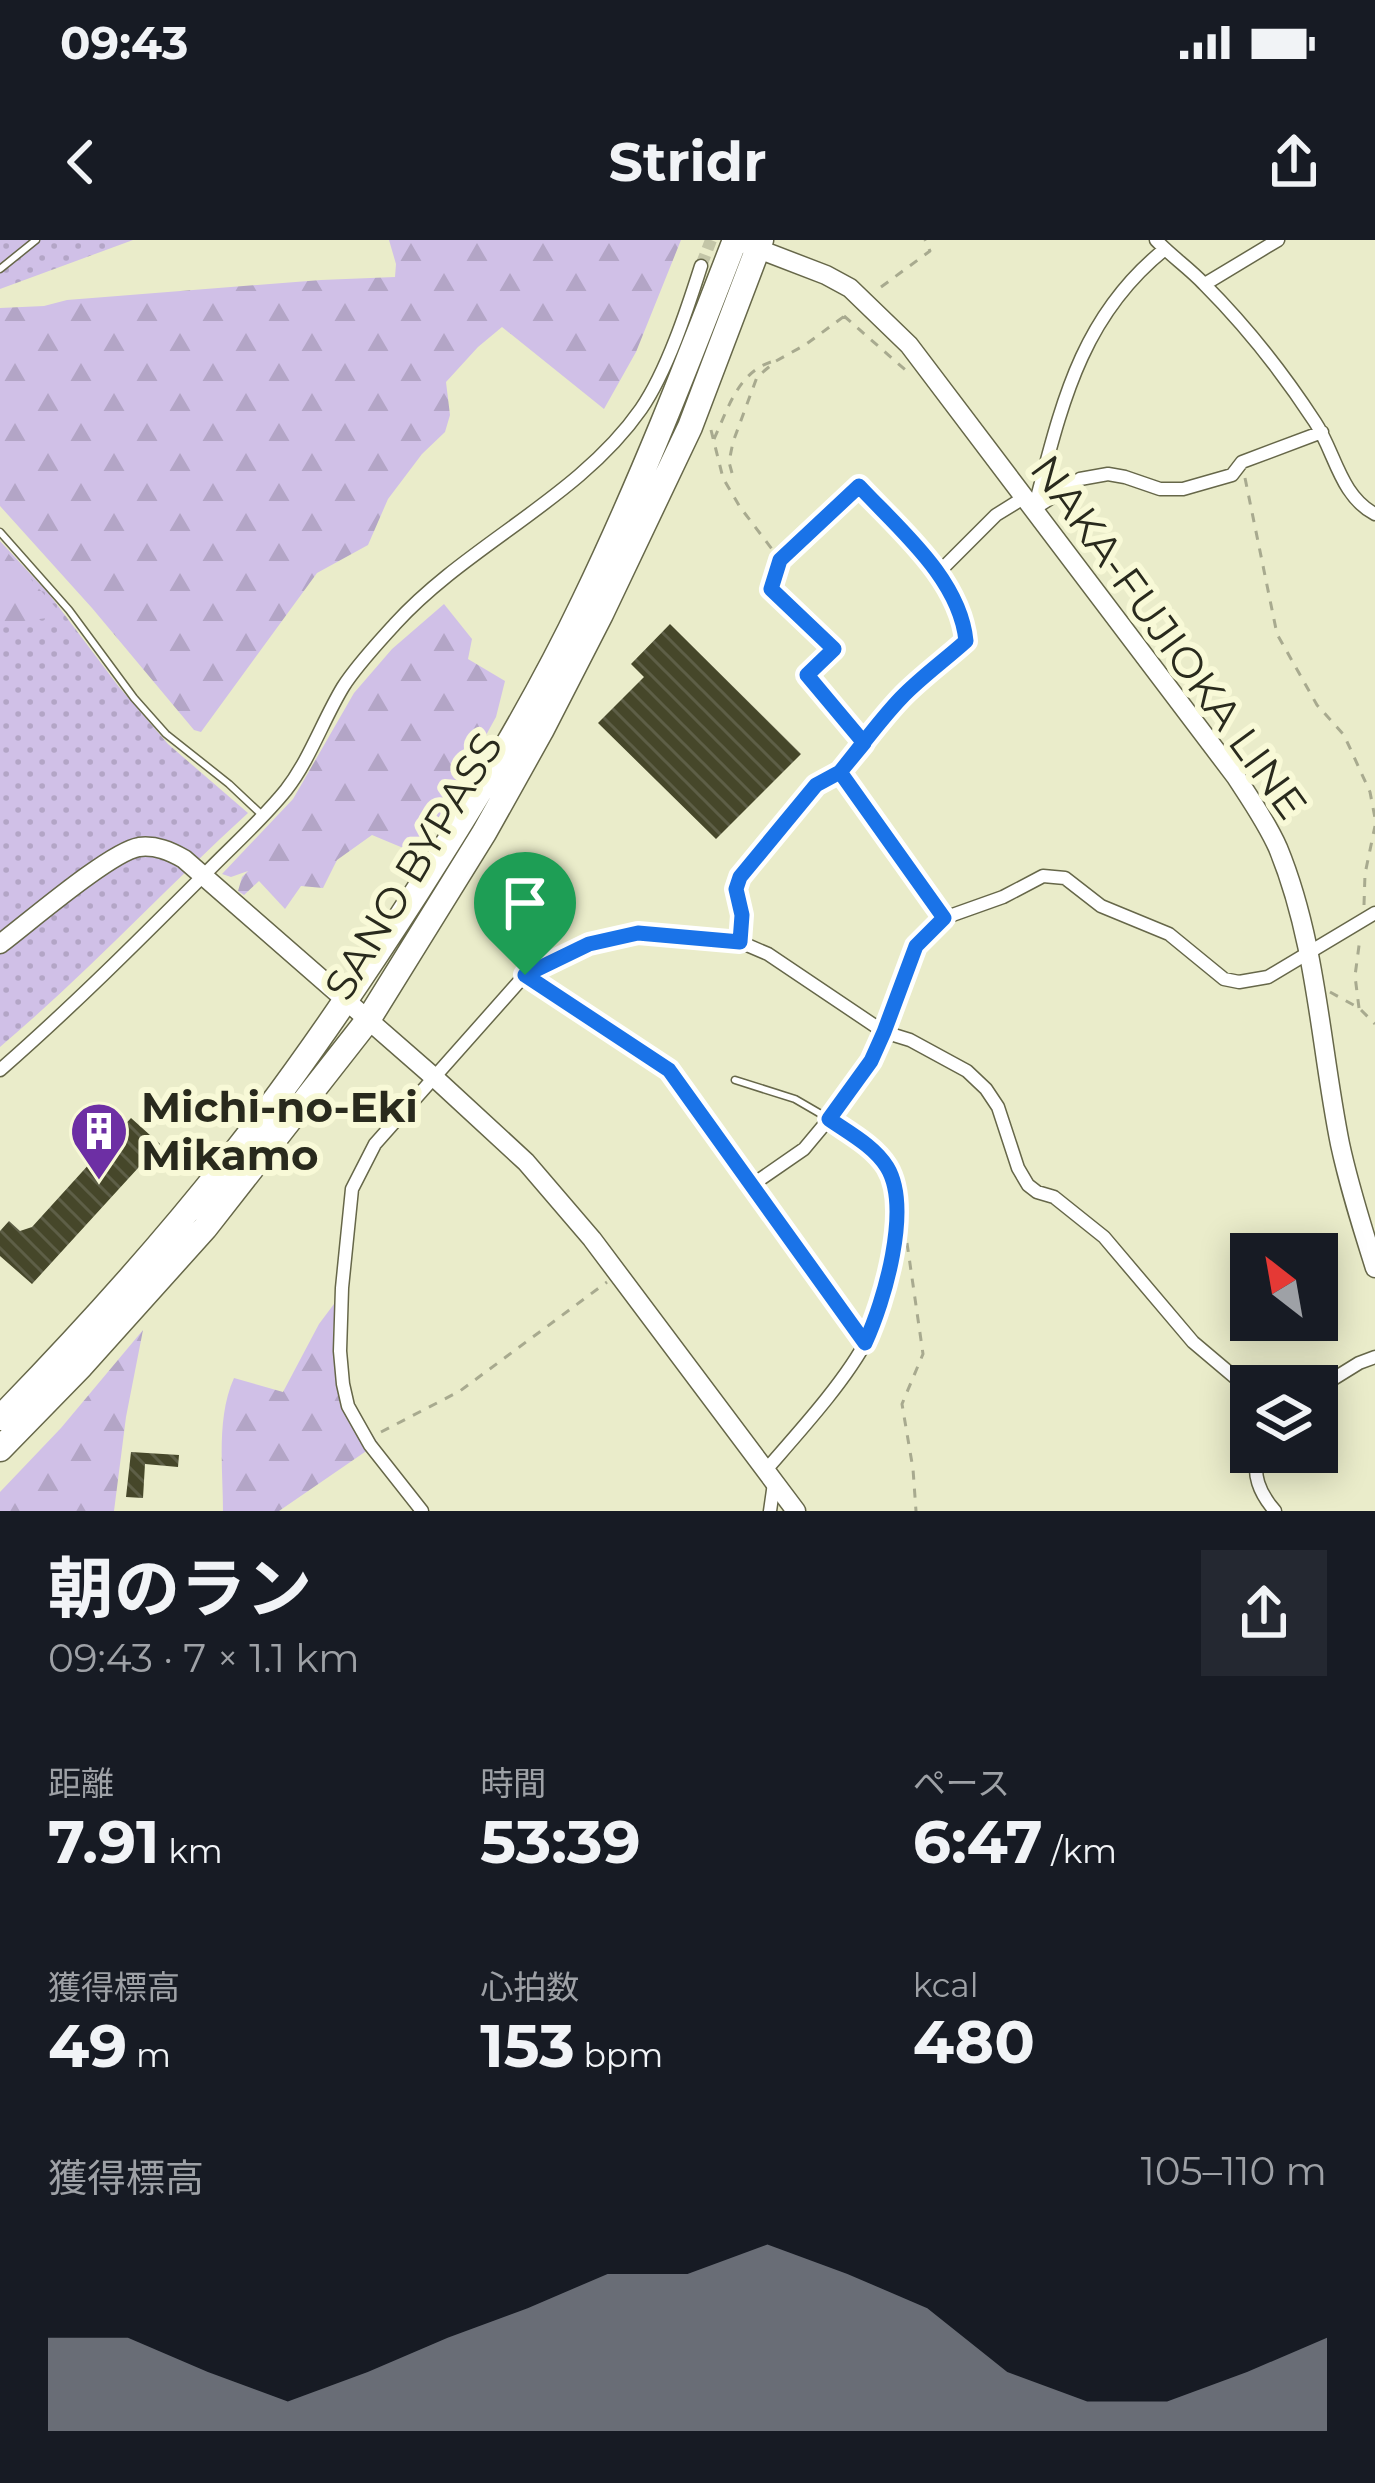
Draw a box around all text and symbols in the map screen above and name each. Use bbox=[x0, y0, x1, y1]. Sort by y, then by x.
text: 09:43 bbox=[60, 15, 188, 70]
icon: back bbox=[48, 129, 114, 195]
text: Stridr bbox=[609, 129, 766, 195]
icon: share bbox=[1261, 129, 1327, 195]
street label: NAKA-FUJIOKA LINE bbox=[1020, 445, 1318, 829]
street label: SANO BYPASS bbox=[313, 723, 513, 1009]
pin bbox=[474, 852, 576, 975]
icon: arrive bbox=[492, 870, 558, 936]
place label: Michi-no-Eki Mikamo bbox=[141, 1081, 418, 1181]
building icon: Michi-no-Eki Mikamo bbox=[68, 1100, 130, 1182]
north arrow bbox=[1230, 1233, 1338, 1341]
map controls bbox=[1230, 1233, 1338, 1473]
button: layers bbox=[1230, 1365, 1338, 1473]
text: 朝のラン bbox=[48, 1548, 312, 1629]
button: share bbox=[1201, 1550, 1327, 1676]
text: 09:43 · 7 × 1.1 km bbox=[48, 1634, 360, 1682]
text: 距離 bbox=[48, 1763, 114, 1803]
text: 時間 bbox=[480, 1763, 546, 1803]
text: ペース bbox=[913, 1763, 1010, 1803]
text: 7.91 bbox=[48, 1805, 160, 1878]
text: 53:39 bbox=[480, 1805, 641, 1878]
text: 6:47 bbox=[913, 1805, 1043, 1878]
text: km bbox=[160, 1831, 223, 1871]
text: /km bbox=[1043, 1831, 1117, 1871]
text: kcal bbox=[913, 1965, 979, 2005]
text: 獲得標高 bbox=[48, 1967, 180, 2007]
text: 心拍数 bbox=[480, 1967, 579, 2007]
text: 480 bbox=[913, 2005, 1035, 2078]
text: 49 bbox=[48, 2009, 127, 2082]
text: 153 bbox=[480, 2009, 575, 2082]
text: m bbox=[127, 2035, 171, 2075]
text: bpm bbox=[575, 2035, 663, 2075]
text: 105–110 m bbox=[1141, 2147, 1327, 2195]
text: 獲得標高 bbox=[48, 2154, 204, 2202]

